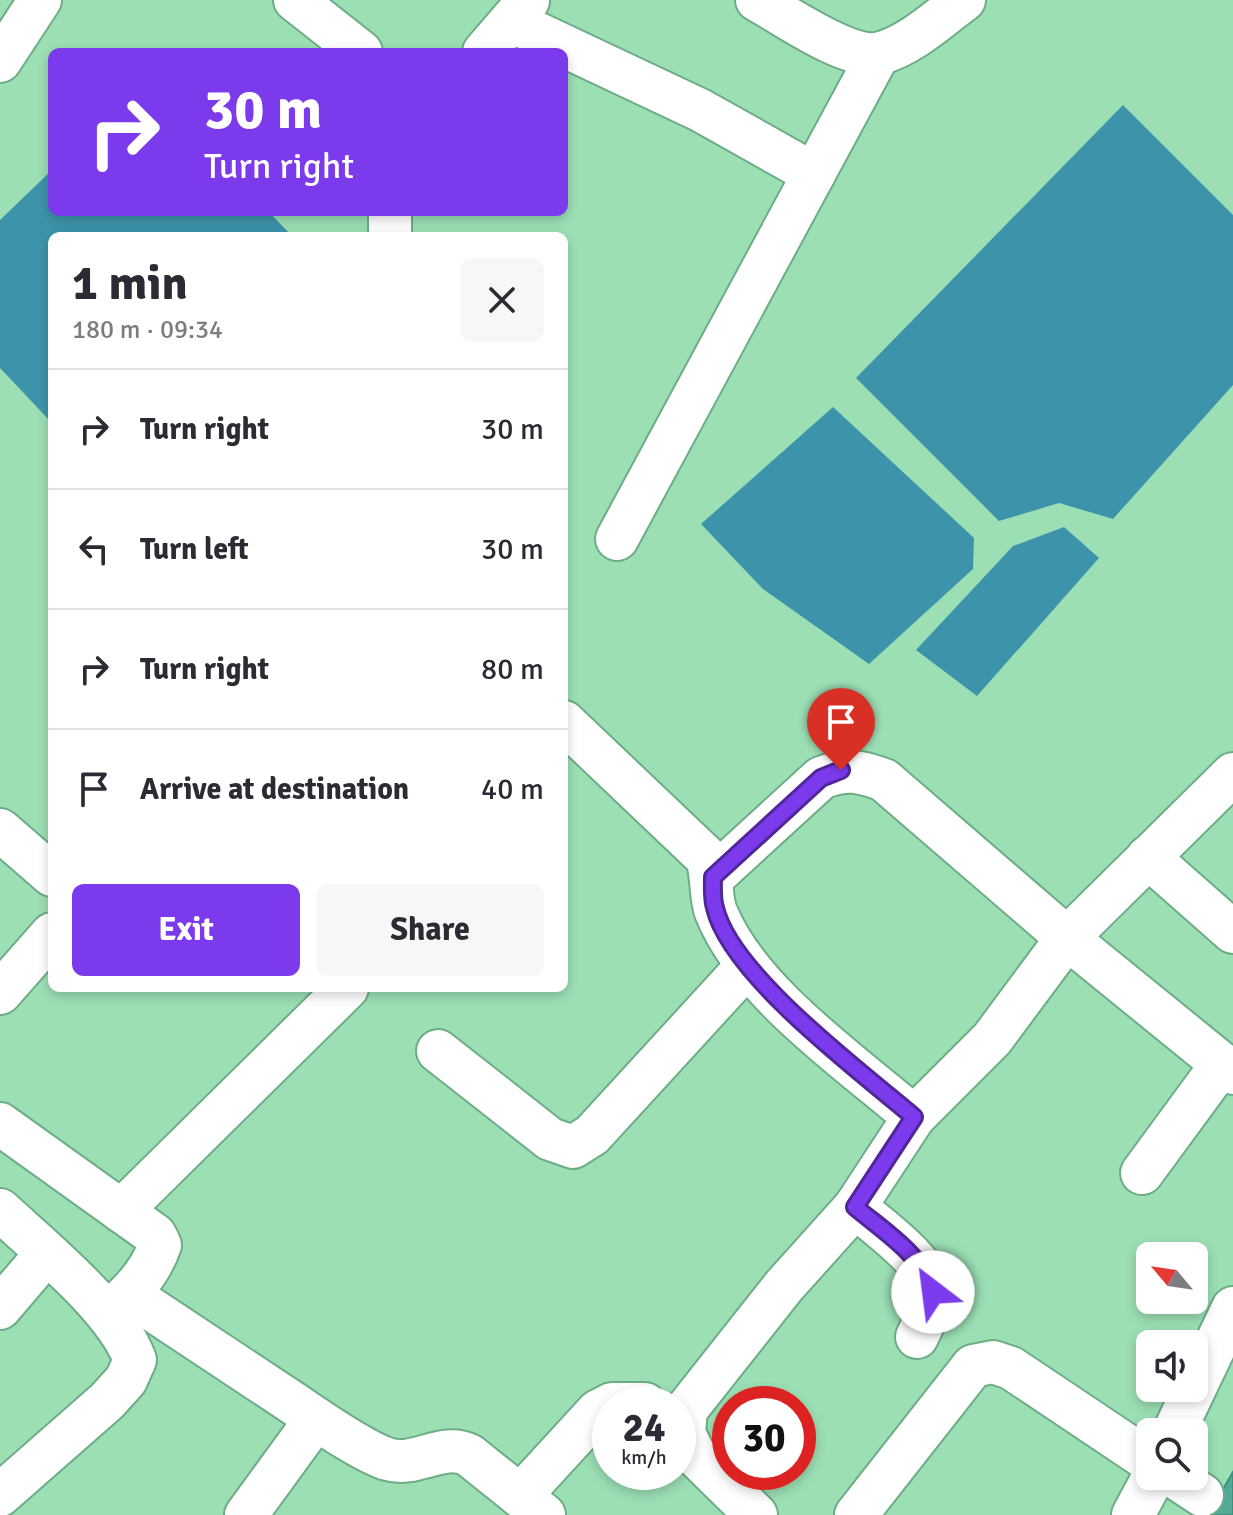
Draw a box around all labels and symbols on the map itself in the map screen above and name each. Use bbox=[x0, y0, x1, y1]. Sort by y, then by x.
pin bbox=[807, 688, 875, 770]
north arrow bbox=[1136, 1242, 1208, 1314]
position arrow bbox=[891, 1250, 975, 1334]
speed limit sign: 30 bbox=[712, 1386, 816, 1490]

